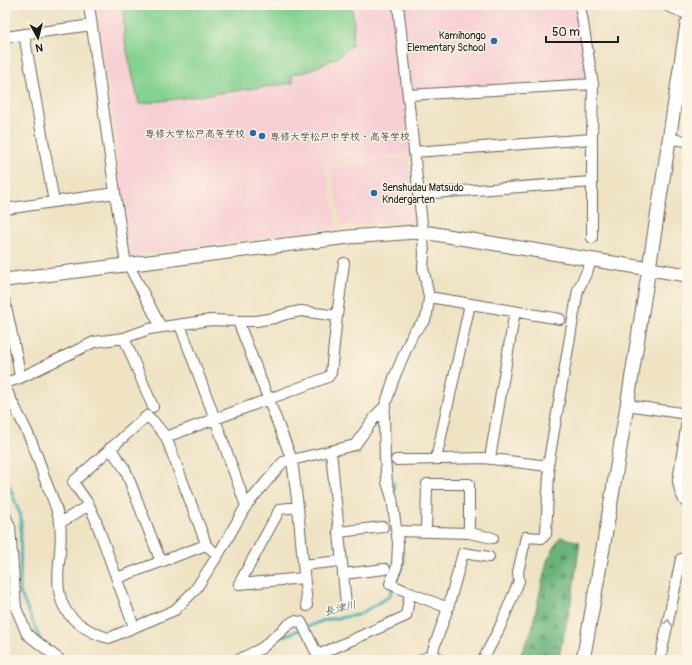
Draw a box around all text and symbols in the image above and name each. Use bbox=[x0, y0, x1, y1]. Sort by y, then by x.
north arrow bbox=[18, 18, 58, 58]
scale bar bbox=[546, 18, 618, 44]
text: 50 m bbox=[552, 25, 580, 40]
place label: Kamihongo Elementary School bbox=[407, 30, 487, 54]
marker: Kamihongo Elementary School bbox=[489, 36, 499, 46]
text: N bbox=[34, 41, 44, 54]
place label: 専修大学松戸高等学校 bbox=[145, 128, 245, 140]
marker: 専修大学松戸高等学校 bbox=[248, 128, 258, 138]
marker: 専修大学松戸中学校・高等学校 bbox=[257, 131, 267, 141]
place label: 専修大学松戸中学校・高等学校 bbox=[270, 131, 410, 143]
place label: Senshudau Matsudo Kndergarten bbox=[382, 182, 464, 206]
marker: Senshudau Matsudo Kndergarten bbox=[369, 188, 379, 198]
water label: 長津川 bbox=[323, 598, 358, 619]
one-way arrow bbox=[663, 619, 672, 625]

